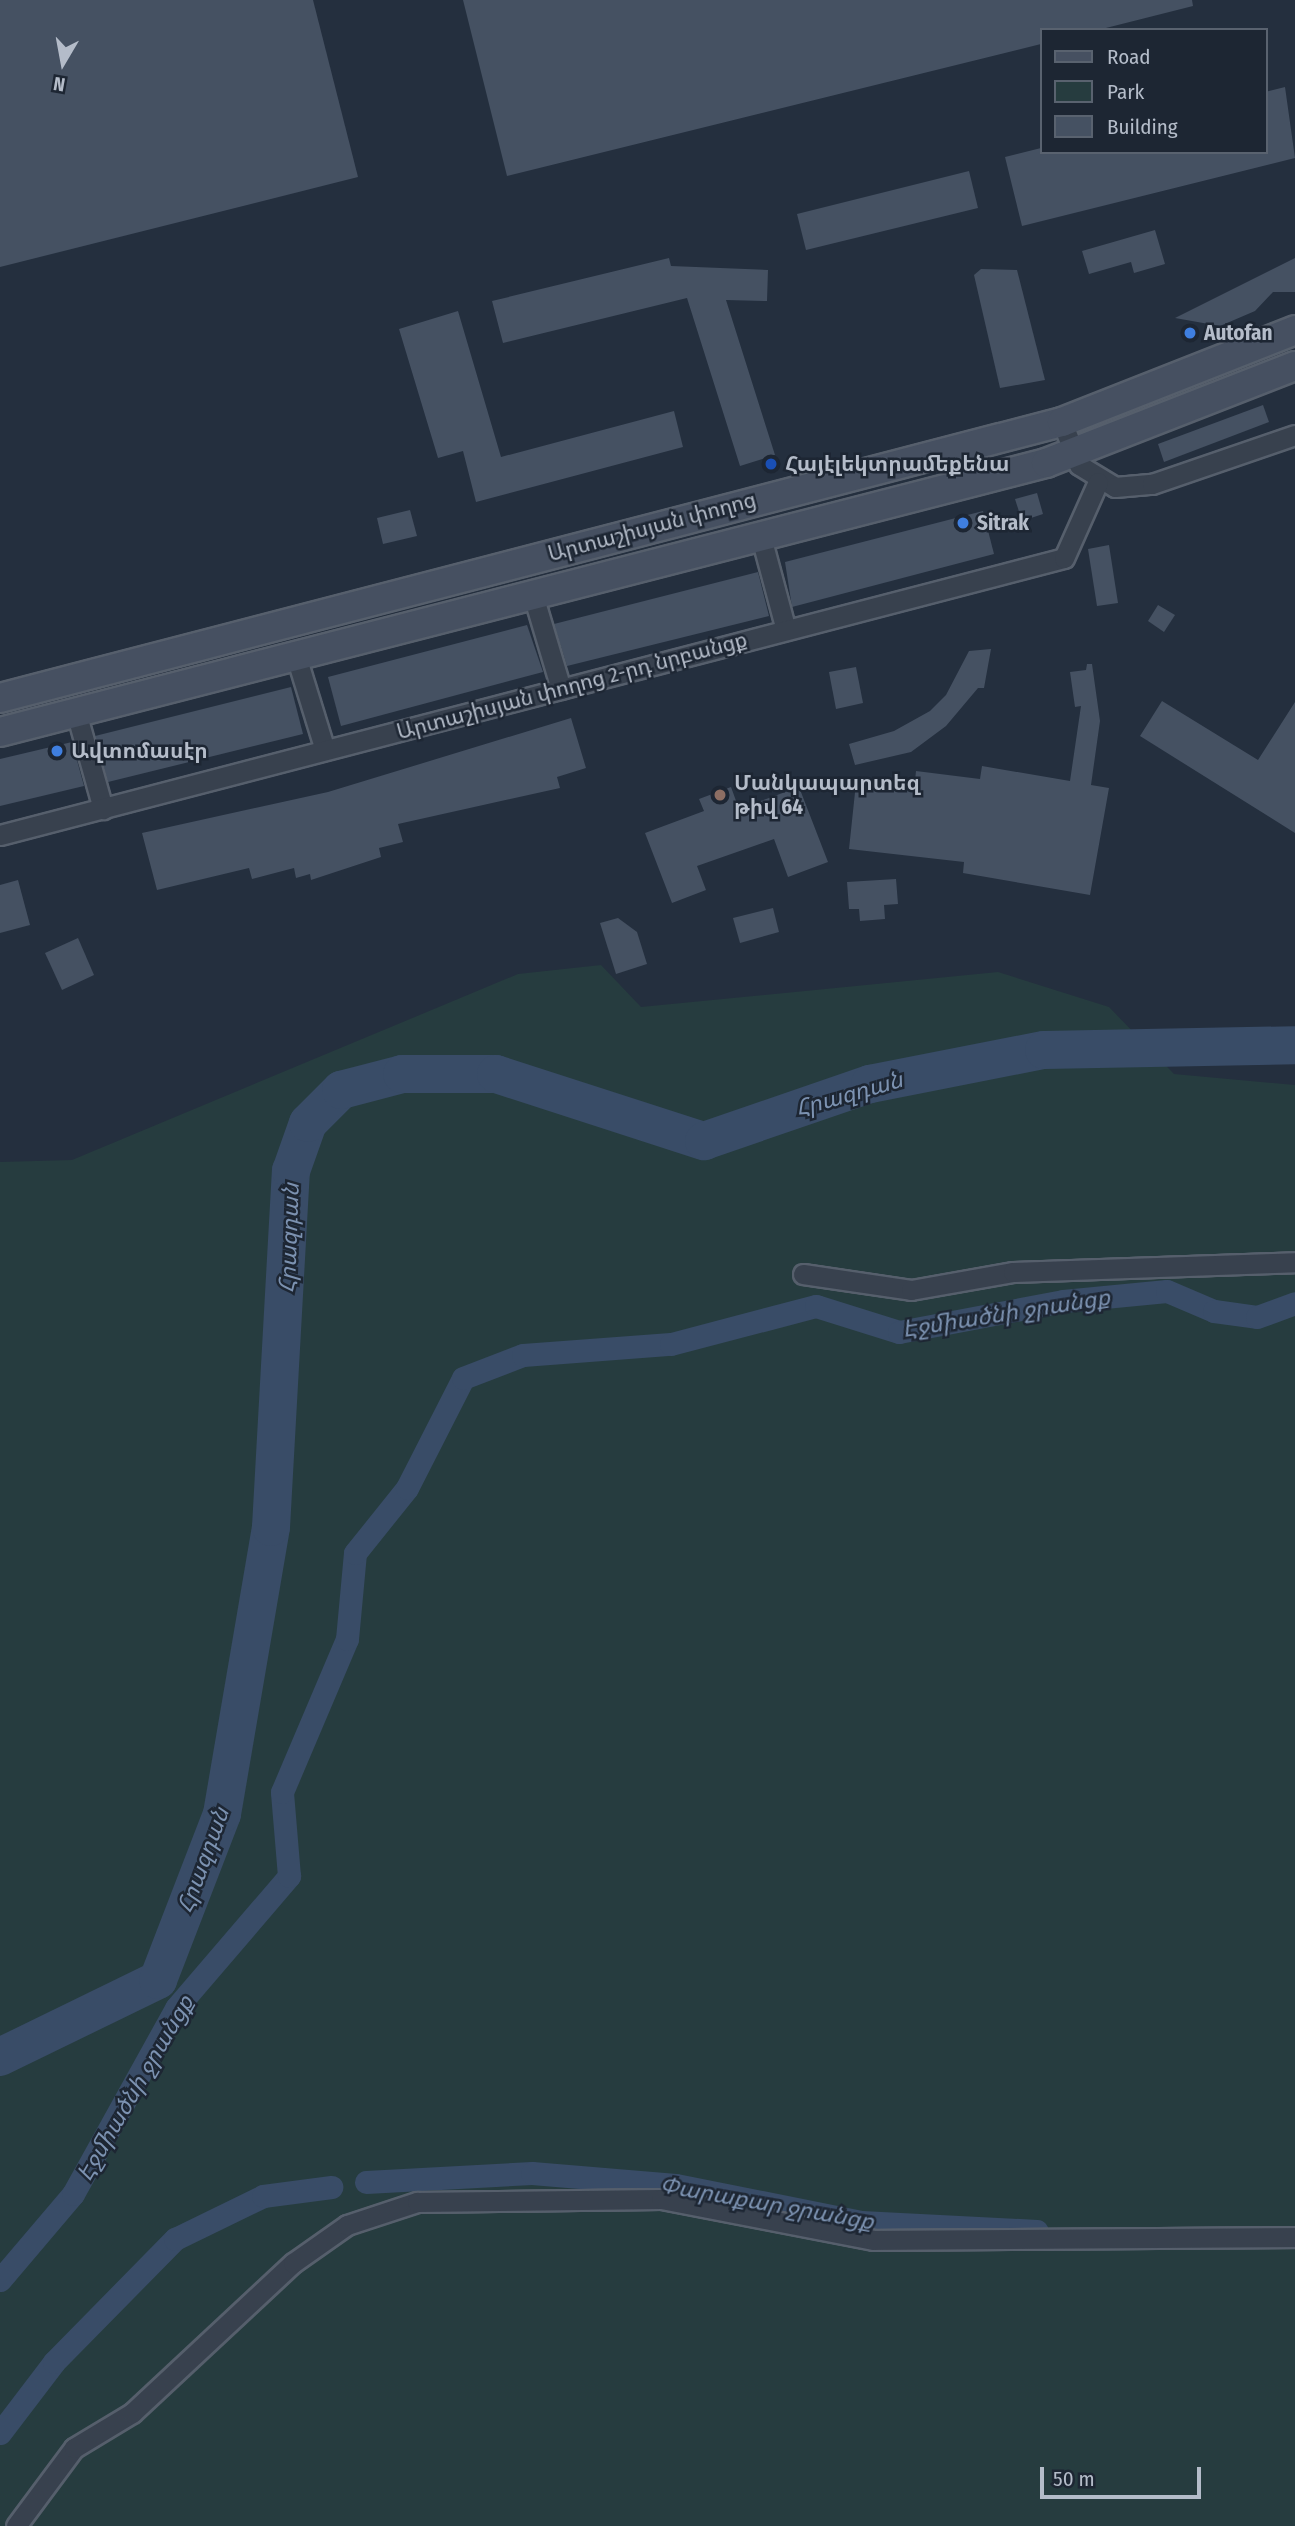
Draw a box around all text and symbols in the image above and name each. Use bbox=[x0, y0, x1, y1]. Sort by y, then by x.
north arrow bbox=[28, 28, 98, 98]
legend bbox=[1040, 28, 1267, 154]
text: Road bbox=[1107, 44, 1151, 70]
text: N bbox=[52, 72, 67, 96]
text: Park bbox=[1107, 79, 1144, 105]
text: Building bbox=[1107, 114, 1178, 140]
place label: Autofan bbox=[1204, 320, 1272, 346]
marker: Autofan bbox=[1182, 325, 1198, 341]
place label: Հայէլեկտրամեքենա bbox=[785, 451, 1009, 477]
marker: Հայէլեկտրամեքենա bbox=[763, 456, 779, 472]
street label: Արտաշիսյան փողոց bbox=[545, 487, 759, 567]
place label: Sitrak bbox=[977, 510, 1029, 536]
marker: Sitrak bbox=[955, 515, 971, 531]
street label: Արտաշիսյան փողոց 2-րդ նրբանցք bbox=[394, 627, 750, 745]
place label: Ավտոմասէր bbox=[71, 738, 208, 764]
marker: Ավտոմասէր bbox=[49, 743, 65, 759]
place label: Մանկապարտեզ թիվ 64 bbox=[734, 770, 920, 820]
marker: Մանկապարտեզ թիվ 64 bbox=[712, 787, 728, 803]
water label: Հրազդան bbox=[792, 1066, 906, 1122]
water label: Հրազդան bbox=[273, 1183, 305, 1293]
water label: Էջմիածնի ջրանցք bbox=[900, 1283, 1112, 1343]
water label: Հրազդան bbox=[171, 1804, 235, 1916]
water label: Էջմիածնի ջրանցք bbox=[71, 1990, 199, 2186]
water label: Փարաքար ջրանցք bbox=[658, 2171, 876, 2235]
scale bar bbox=[1043, 2452, 1204, 2496]
text: 50 m bbox=[1053, 2466, 1095, 2492]

